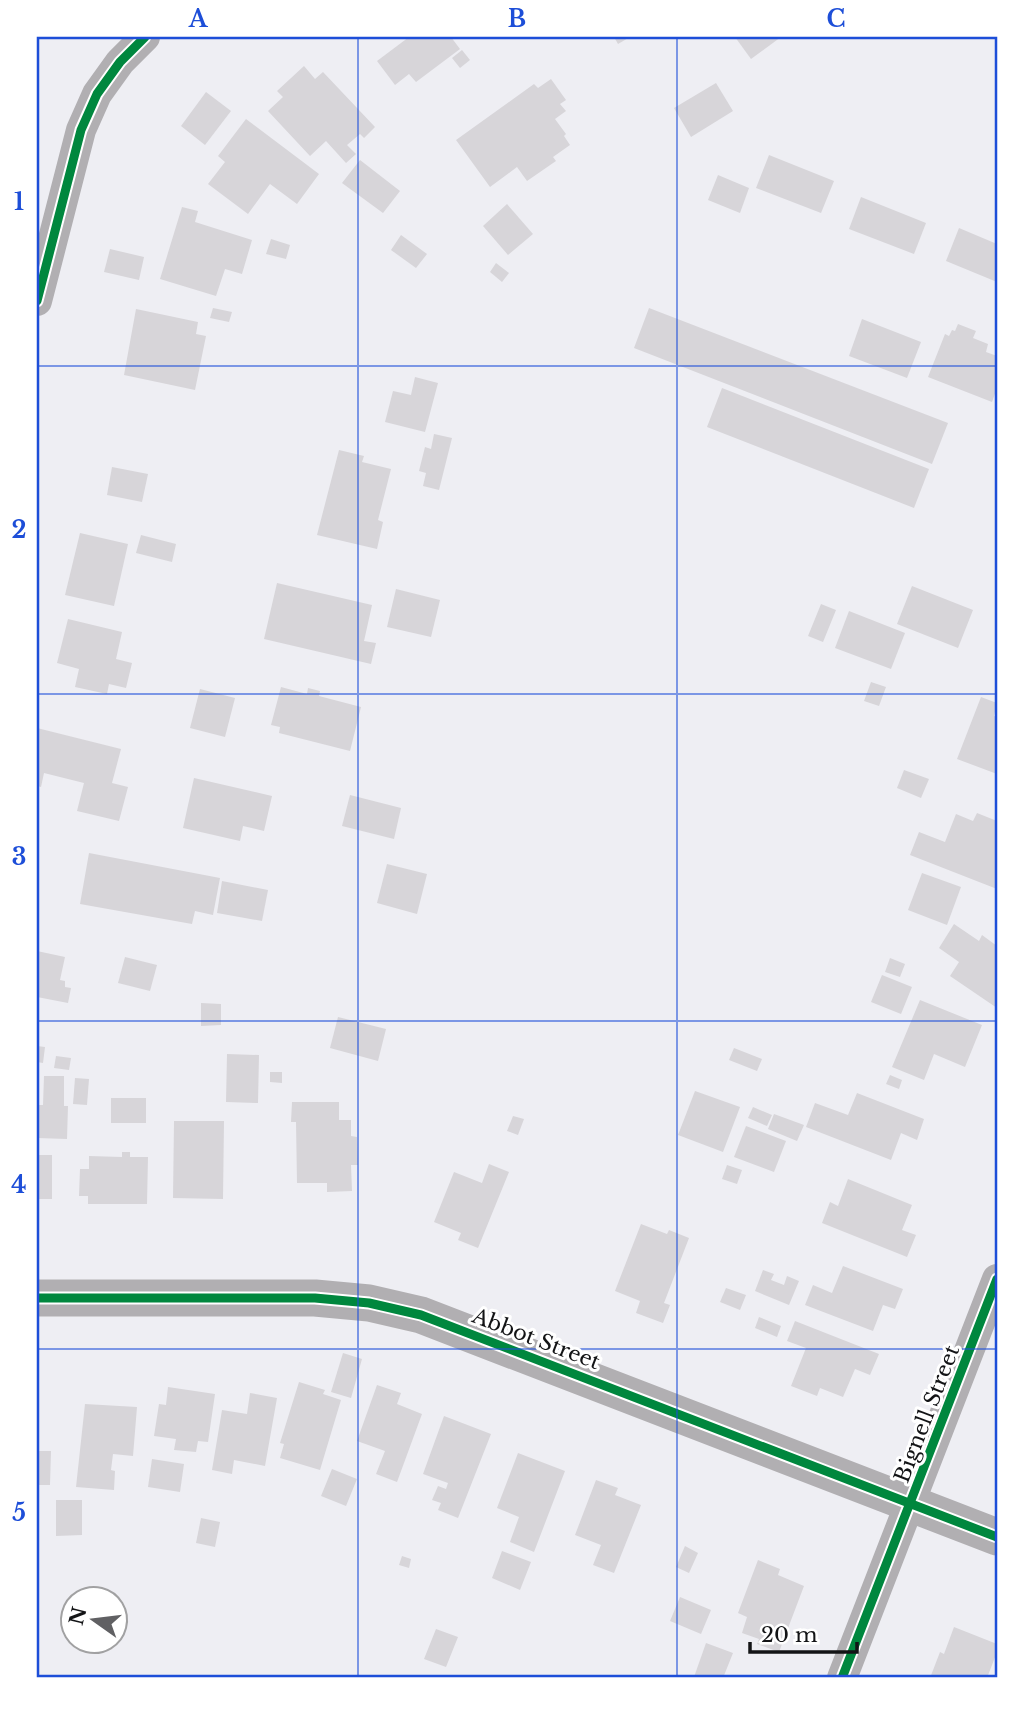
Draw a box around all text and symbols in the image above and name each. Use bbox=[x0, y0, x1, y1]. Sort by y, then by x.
text: A bbox=[188, 5, 209, 33]
text: B bbox=[508, 5, 526, 33]
text: C bbox=[827, 5, 845, 33]
text: 1 bbox=[14, 188, 24, 216]
text: 2 bbox=[12, 516, 26, 544]
text: 3 bbox=[12, 843, 26, 871]
text: 4 bbox=[11, 1171, 27, 1199]
street label: Abbot Street bbox=[468, 1302, 604, 1375]
street label: Bignell Street bbox=[889, 1342, 965, 1486]
text: 5 bbox=[12, 1499, 26, 1527]
north arrow bbox=[60, 1586, 130, 1656]
text: N bbox=[65, 1604, 91, 1627]
scale bar bbox=[750, 1610, 857, 1654]
text: 20 m bbox=[761, 1622, 818, 1648]

